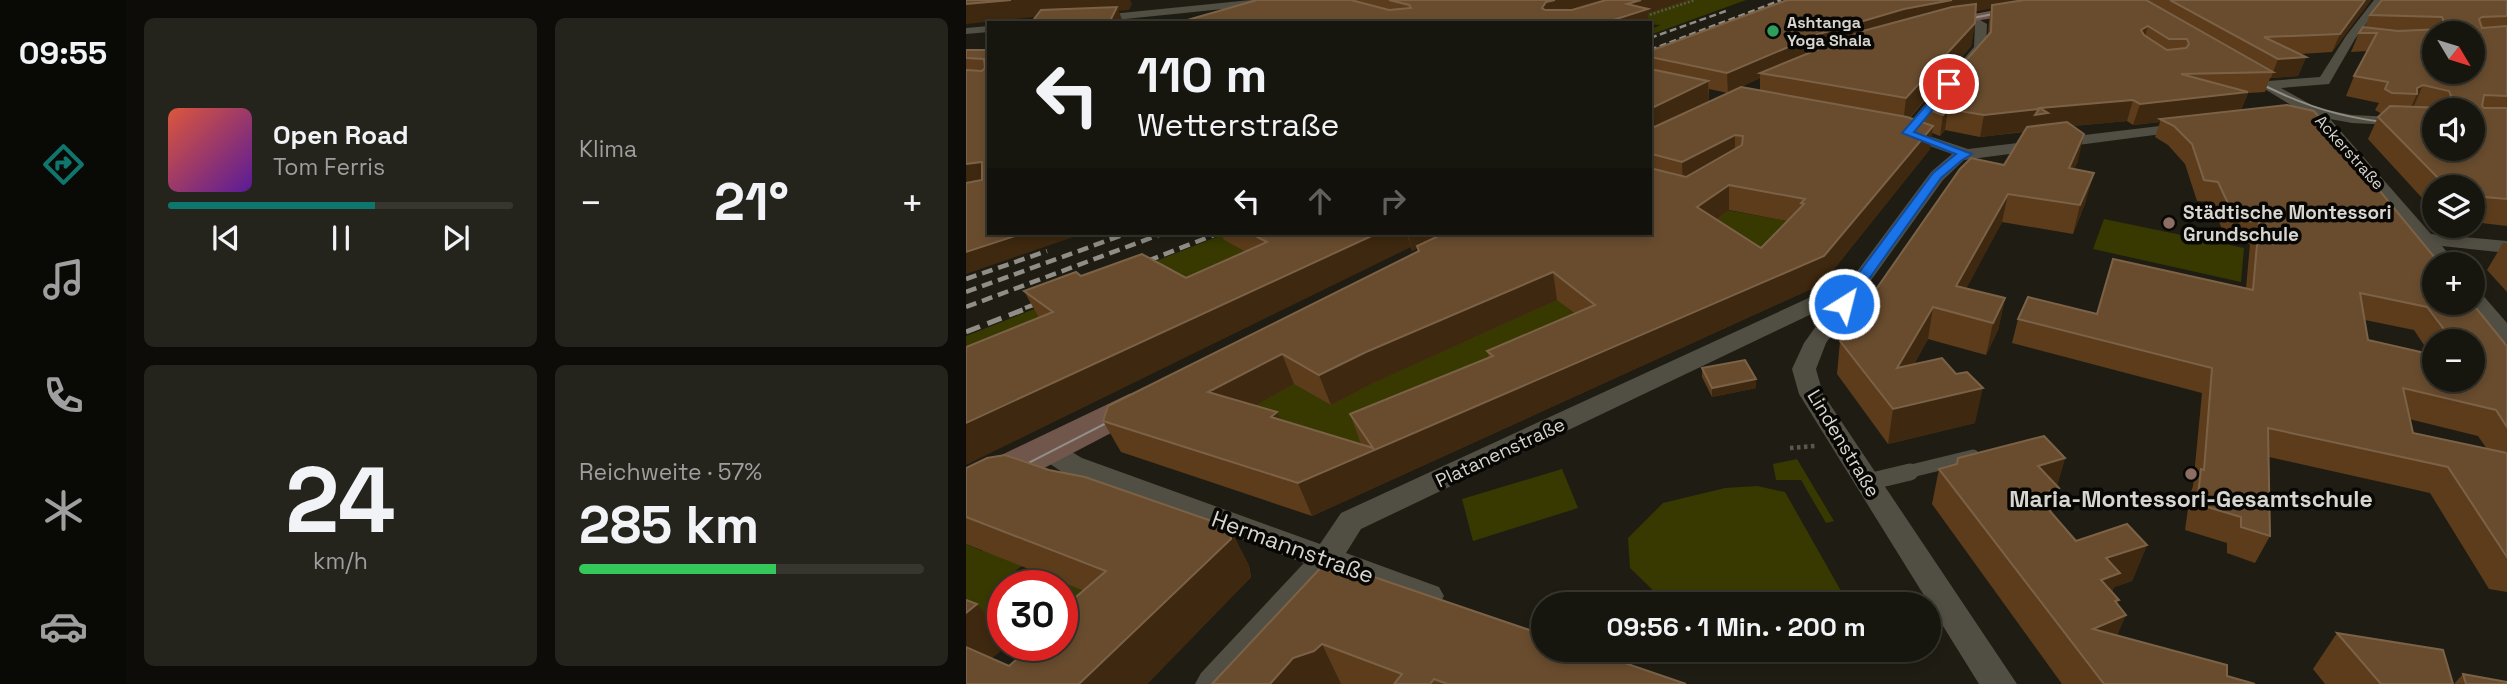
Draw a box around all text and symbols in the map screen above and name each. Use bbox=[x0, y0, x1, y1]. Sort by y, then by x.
place label: Ashtanga Yoga Shala bbox=[1787, 12, 1871, 51]
north arrow bbox=[2422, 21, 2485, 84]
map controls bbox=[2422, 21, 2485, 392]
marker: Ashtanga Yoga Shala bbox=[1765, 23, 1781, 39]
text: 09:55 bbox=[19, 33, 107, 73]
text: 110 m bbox=[1137, 44, 1267, 106]
icon: left bbox=[1022, 49, 1113, 140]
pin bbox=[1919, 54, 1979, 114]
icon: arrive bbox=[1930, 65, 1968, 103]
button: sound bbox=[2422, 98, 2485, 161]
text: Wetterstraße bbox=[1137, 105, 1339, 145]
street label: Ackerstraße bbox=[2311, 111, 2389, 194]
text: Open Road bbox=[273, 118, 409, 152]
text: Klima bbox=[579, 134, 637, 164]
icon: directions bbox=[39, 140, 88, 189]
text: Tom Ferris bbox=[273, 152, 385, 182]
text: 21° bbox=[714, 169, 789, 235]
button: layers bbox=[2422, 175, 2485, 238]
text: − bbox=[579, 179, 603, 227]
text: + bbox=[900, 179, 924, 227]
icon: left bbox=[1228, 182, 1266, 220]
icon: ahead bbox=[1301, 182, 1339, 220]
icon: right bbox=[1374, 182, 1412, 220]
place label: Städtische Montessori Grundschule bbox=[2183, 200, 2392, 247]
marker: Städtische Montessori Grundschule bbox=[2161, 215, 2177, 231]
icon: previous bbox=[207, 219, 245, 257]
icon: pause bbox=[322, 219, 360, 257]
icon: next bbox=[437, 219, 475, 257]
button: + bbox=[2422, 252, 2485, 315]
icon: music bbox=[39, 255, 88, 304]
position arrow bbox=[1807, 267, 1881, 341]
button: − bbox=[2422, 329, 2485, 392]
icon: phone bbox=[39, 371, 88, 420]
street label: Lindenstraße bbox=[1802, 385, 1886, 502]
street label: Platanenstraße bbox=[1431, 412, 1569, 493]
text: 24 bbox=[285, 442, 396, 559]
text: Reichweite · 57% bbox=[579, 457, 762, 487]
marker: Maria-Montessori-Gesamtschule bbox=[2183, 466, 2199, 482]
place label: Maria-Montessori-Gesamtschule bbox=[2009, 484, 2373, 514]
icon: climate bbox=[39, 486, 88, 535]
text: 285 km bbox=[579, 492, 759, 558]
street label: Hermannstraße bbox=[1208, 504, 1378, 590]
text: km/h bbox=[313, 546, 368, 576]
speed limit sign: 30 bbox=[987, 570, 1078, 661]
icon: car bbox=[39, 602, 88, 651]
text: 09:56 · 1 Min. · 200 m bbox=[1606, 610, 1866, 644]

